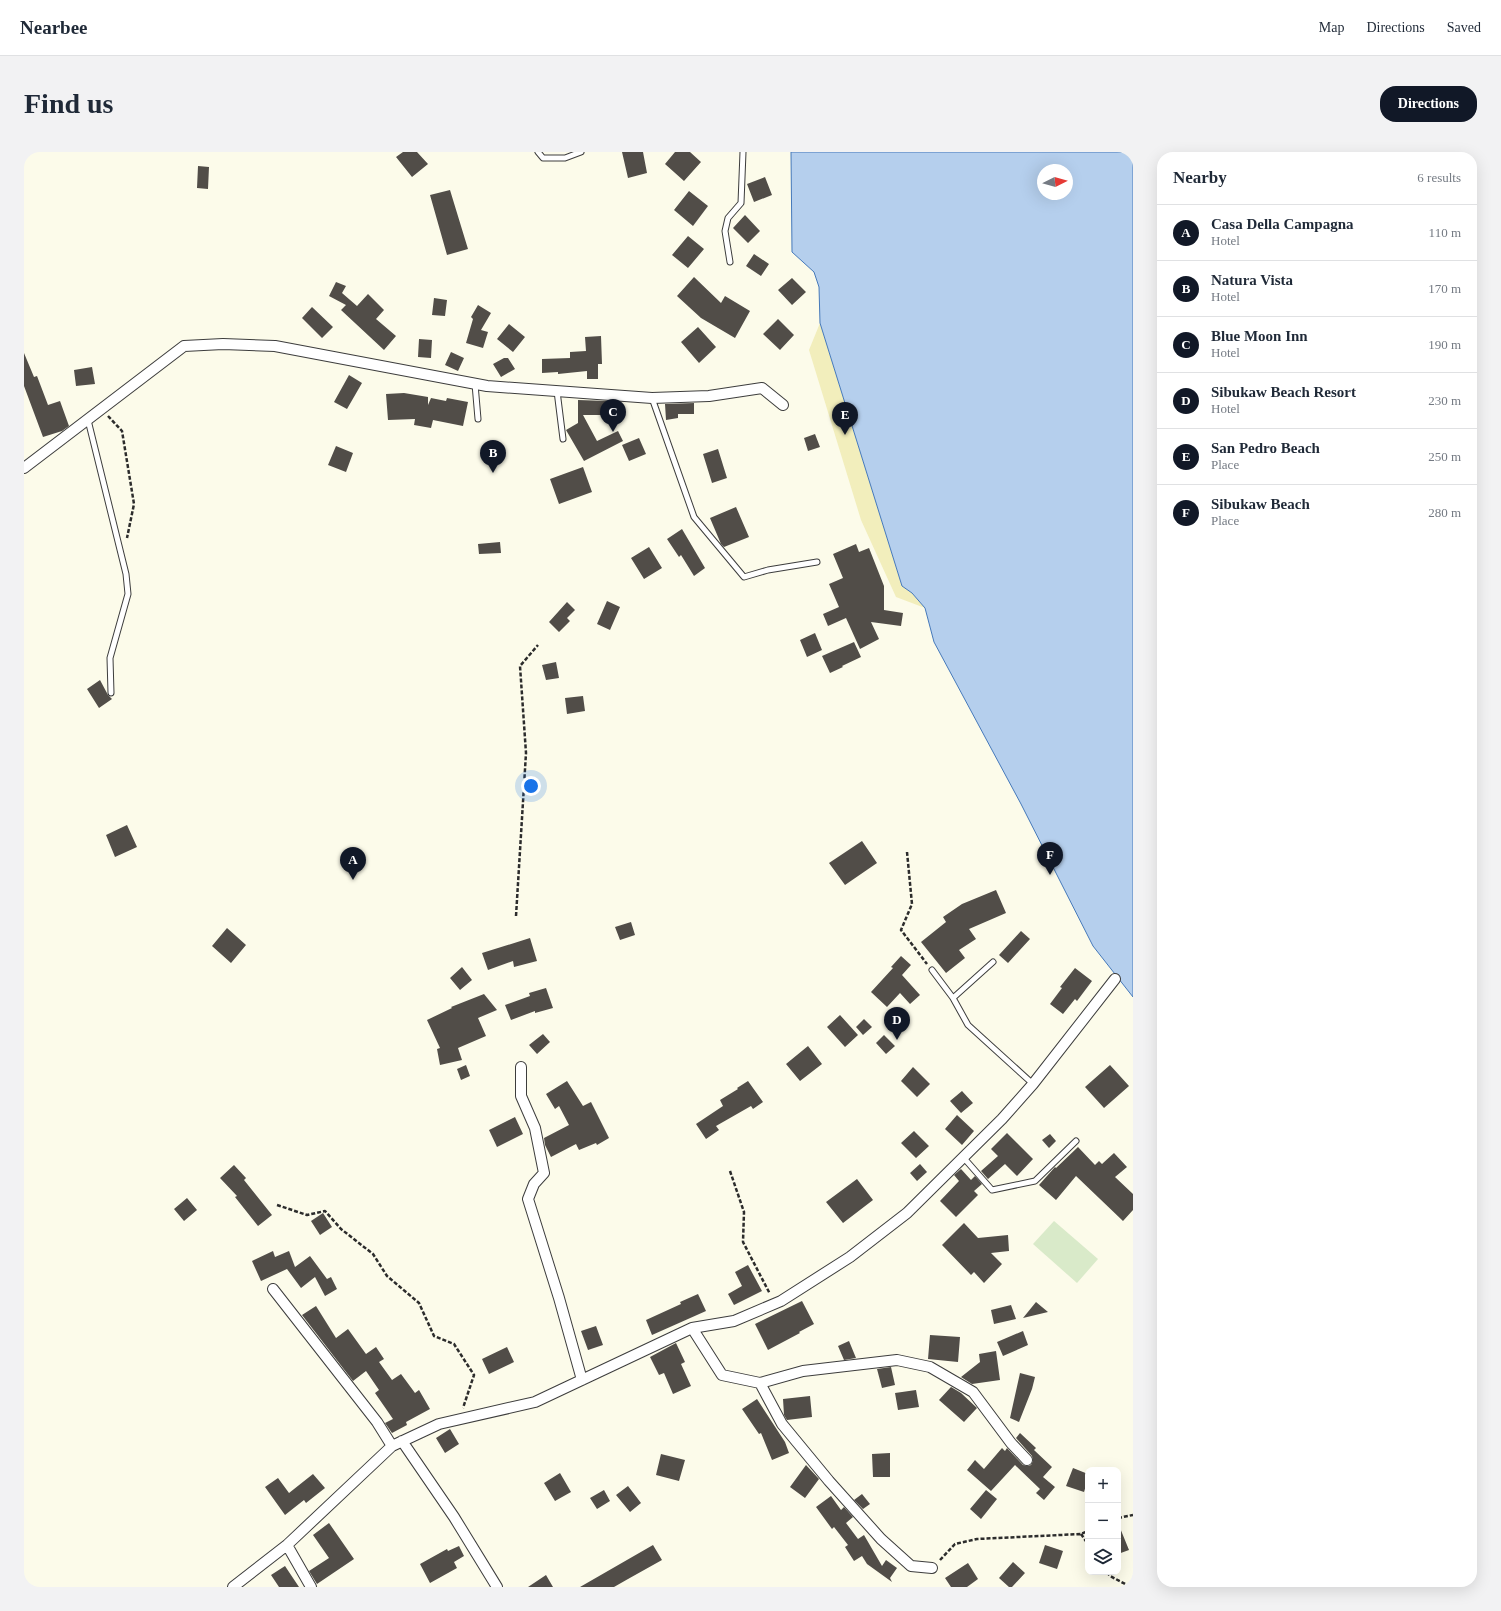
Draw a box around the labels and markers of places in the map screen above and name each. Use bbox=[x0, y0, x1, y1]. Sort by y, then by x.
pin: C bbox=[600, 399, 626, 432]
pin: E bbox=[832, 402, 858, 435]
pin: B bbox=[480, 440, 506, 473]
pin: F bbox=[1037, 842, 1063, 875]
pin: A bbox=[340, 847, 366, 880]
pin: D bbox=[884, 1007, 910, 1040]

